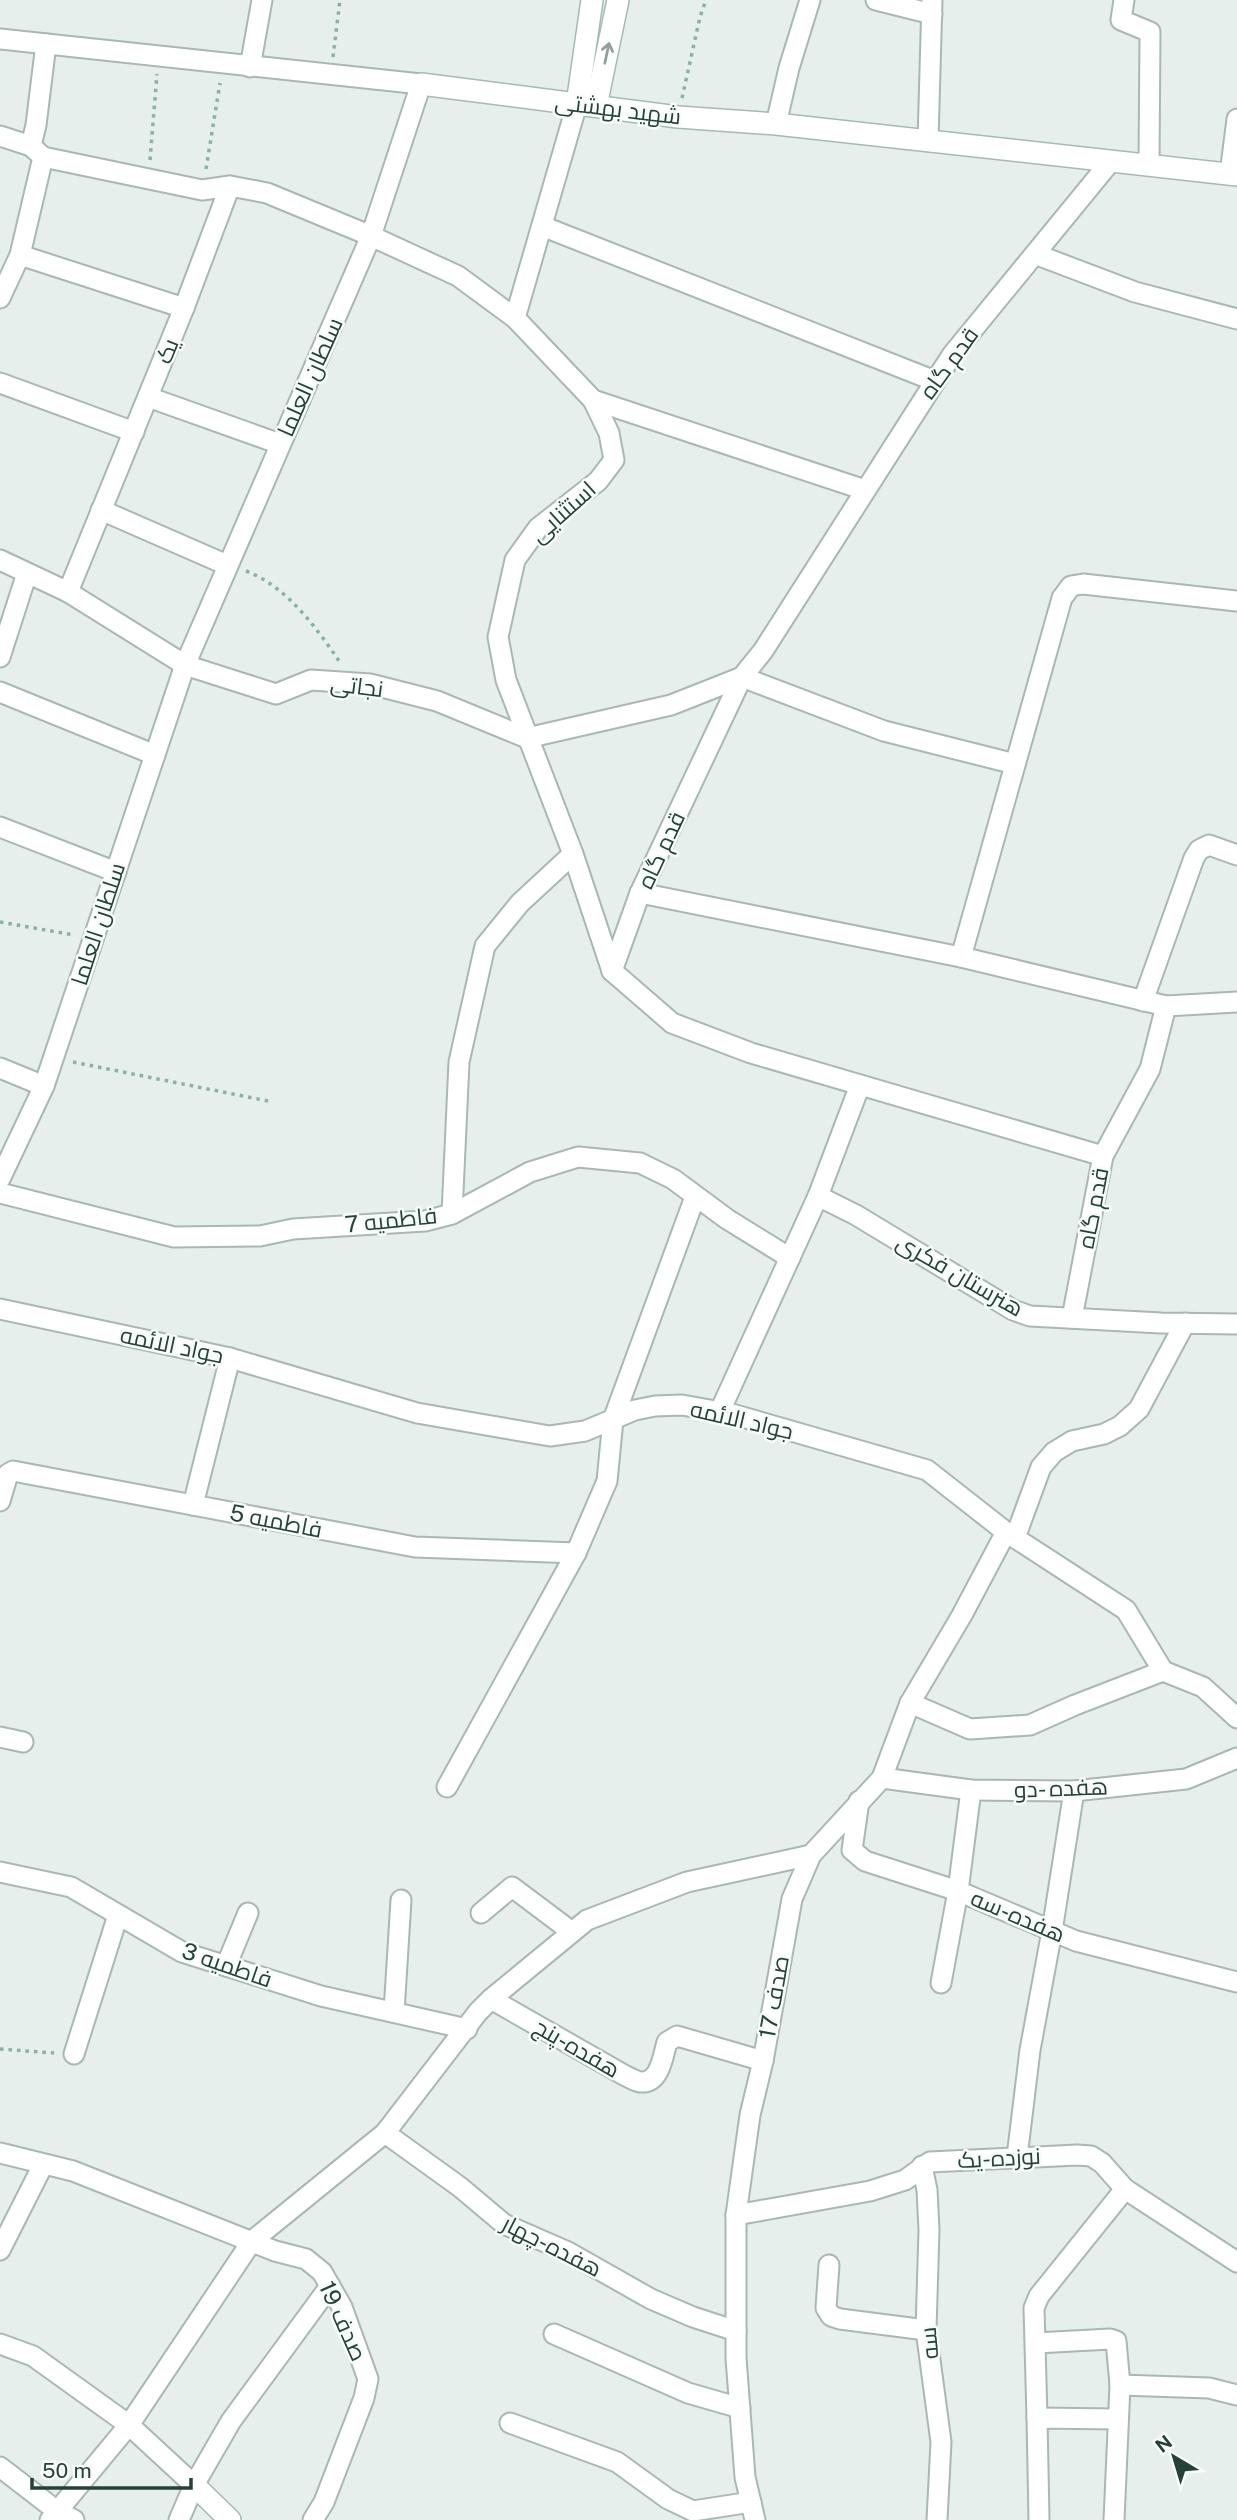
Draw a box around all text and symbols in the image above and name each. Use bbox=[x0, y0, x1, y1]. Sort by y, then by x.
one-way arrow bbox=[600, 42, 614, 65]
street label: شهید بهشتی bbox=[553, 87, 683, 131]
street label: سلطان العلما bbox=[271, 313, 349, 441]
street label: قدم گاه bbox=[914, 322, 986, 406]
street label: یک bbox=[149, 334, 184, 367]
street label: استثنایی bbox=[524, 475, 602, 549]
street label: نجاتی bbox=[329, 669, 385, 703]
street label: قدم گاه bbox=[631, 807, 693, 894]
street label: سلطان العلما bbox=[65, 859, 131, 989]
street label: قدم گاه bbox=[1071, 1165, 1117, 1251]
street label: فاطمیه 7 bbox=[343, 1201, 439, 1238]
street label: هنرستان فکری bbox=[891, 1227, 1029, 1323]
street label: جواد الائمه bbox=[118, 1320, 226, 1369]
street label: جواد الائمه bbox=[688, 1395, 796, 1444]
street label: فاطمیه 5 bbox=[228, 1498, 325, 1543]
street label: هفده -دو bbox=[1013, 1772, 1108, 1803]
street label: هفده-سه bbox=[967, 1884, 1069, 1947]
street label: فاطمیه 3 bbox=[179, 1937, 276, 1993]
street label: صدف 17 bbox=[753, 1953, 794, 2040]
street label: هفده-پنج bbox=[528, 2012, 625, 2086]
street label: نوزده-یک bbox=[957, 2142, 1041, 2173]
street label: هفده-چهار bbox=[495, 2208, 607, 2284]
street label: صدف 19 bbox=[314, 2277, 373, 2365]
street label: سه bbox=[914, 2326, 943, 2360]
north arrow bbox=[1139, 2422, 1209, 2492]
text: N bbox=[1151, 2430, 1176, 2457]
scale bar bbox=[32, 2446, 191, 2490]
text: 50 m bbox=[42, 2458, 92, 2483]

